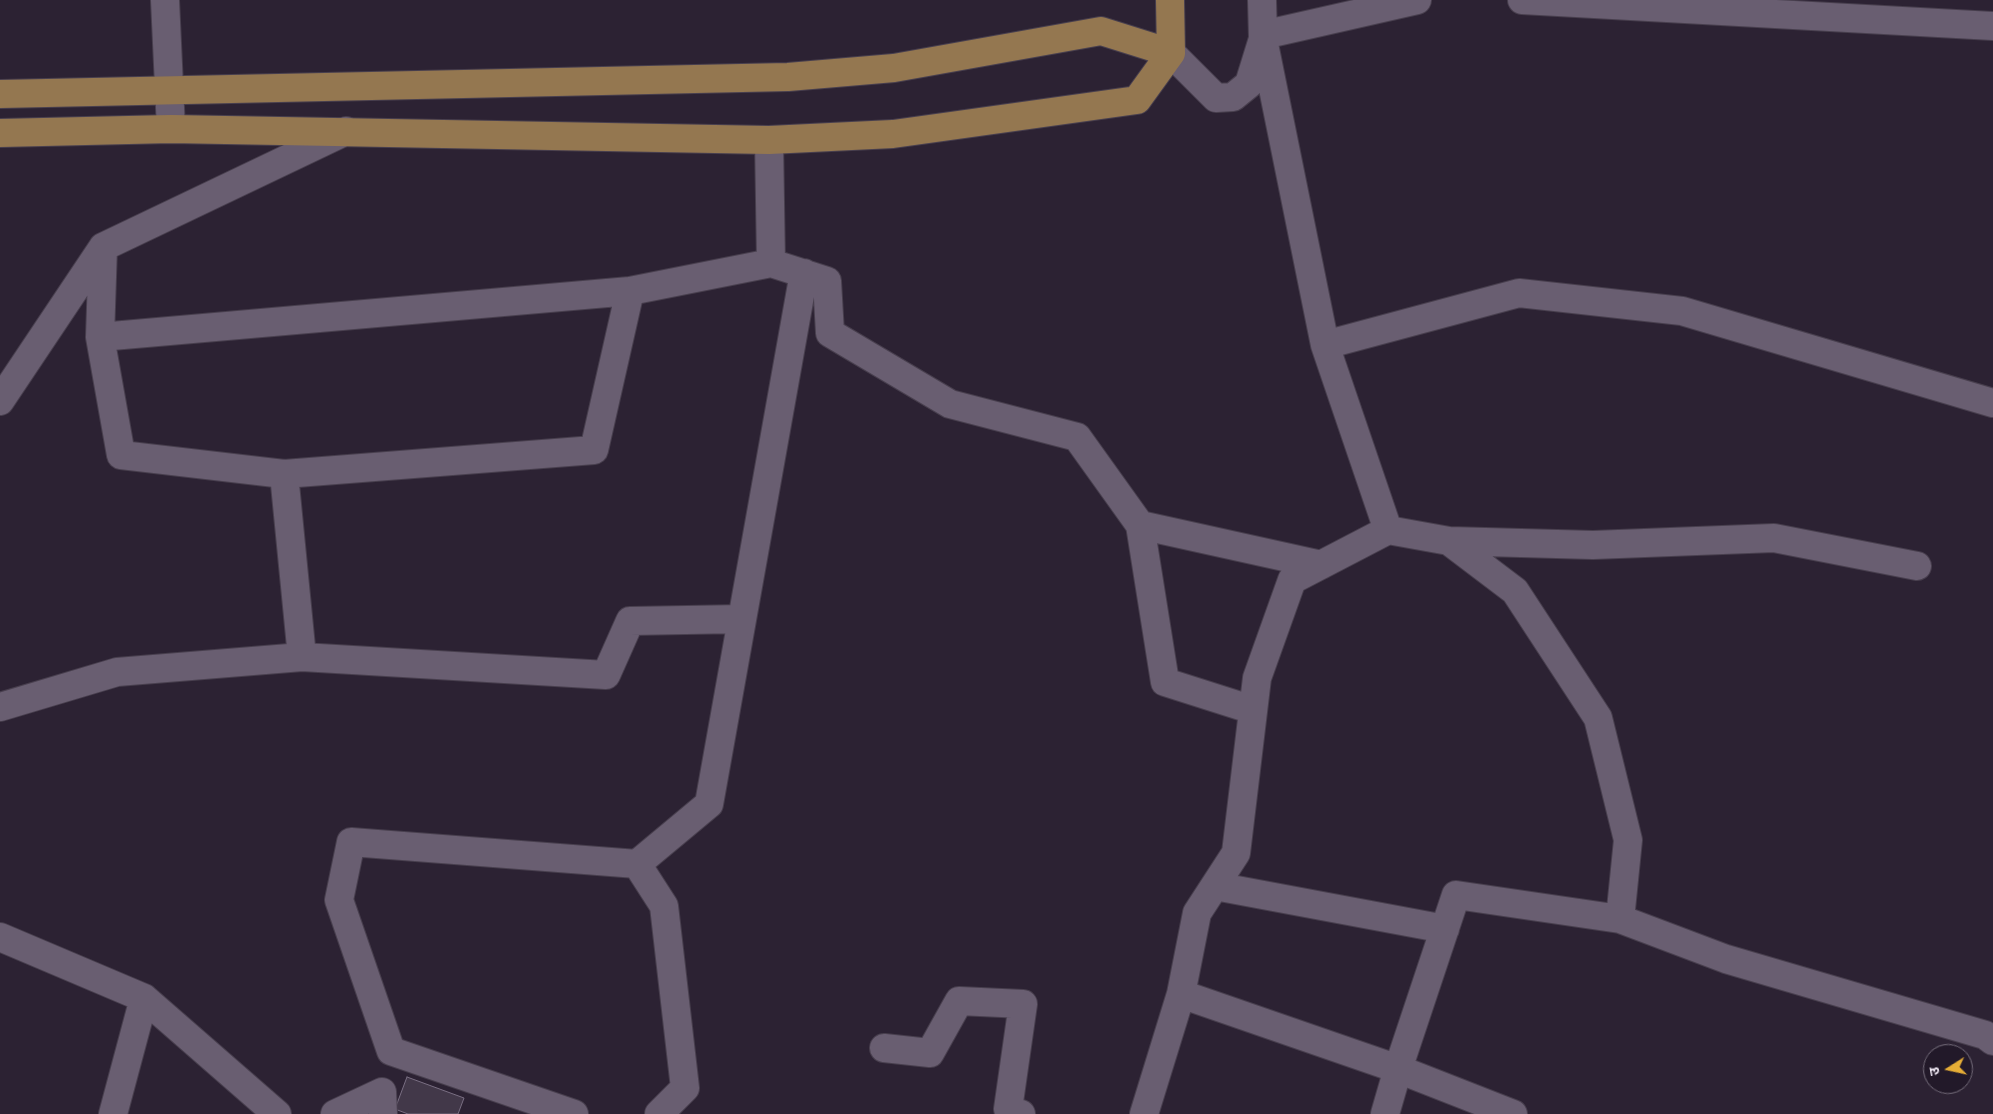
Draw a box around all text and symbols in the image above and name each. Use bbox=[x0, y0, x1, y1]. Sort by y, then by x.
north arrow bbox=[1923, 1044, 1973, 1094]
text: उ bbox=[1925, 1066, 1944, 1077]

